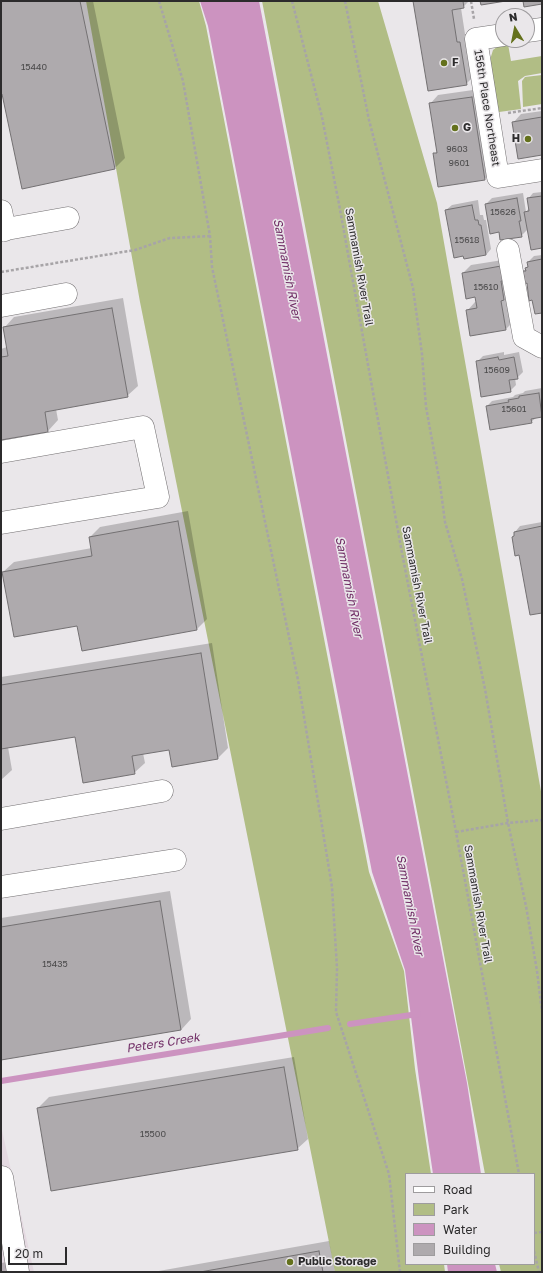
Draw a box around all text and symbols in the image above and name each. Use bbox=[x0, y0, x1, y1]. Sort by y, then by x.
north arrow bbox=[495, 8, 535, 48]
text: N bbox=[508, 10, 518, 24]
street label: 156th Place Northeast bbox=[471, 49, 503, 167]
place label: F bbox=[452, 56, 459, 70]
marker: F bbox=[439, 58, 449, 68]
house number: 15440 bbox=[21, 62, 47, 72]
place label: G bbox=[463, 121, 471, 135]
marker: G bbox=[450, 123, 460, 133]
place label: H bbox=[512, 132, 520, 146]
marker: H bbox=[523, 134, 533, 144]
house number: 9603 bbox=[446, 144, 468, 154]
house number: 9601 bbox=[449, 158, 469, 168]
street label: Sammamish River Trail bbox=[342, 207, 376, 327]
house number: 15626 bbox=[490, 207, 516, 217]
water label: Sammamish River bbox=[270, 217, 304, 321]
house number: 15618 bbox=[455, 235, 479, 245]
house number: 15610 bbox=[474, 282, 498, 292]
house number: 15609 bbox=[484, 365, 510, 375]
house number: 15601 bbox=[502, 404, 526, 414]
street label: Sammamish River Trail bbox=[399, 525, 435, 645]
water label: Sammamish River bbox=[332, 535, 366, 639]
street label: Sammamish River Trail bbox=[461, 844, 495, 964]
water label: Sammamish River bbox=[393, 853, 427, 957]
house number: 15435 bbox=[42, 959, 68, 969]
water label: Peters Creek bbox=[125, 1030, 201, 1056]
house number: 15500 bbox=[140, 1129, 166, 1139]
legend bbox=[405, 1173, 535, 1265]
text: Road bbox=[443, 1182, 472, 1197]
text: Park bbox=[443, 1202, 469, 1217]
text: Water bbox=[443, 1222, 477, 1237]
scale bar bbox=[10, 1239, 69, 1265]
text: Building bbox=[443, 1242, 491, 1257]
text: 20 m bbox=[15, 1246, 43, 1261]
place label: Public Storage bbox=[298, 1255, 376, 1269]
marker: Public Storage bbox=[285, 1257, 295, 1267]

